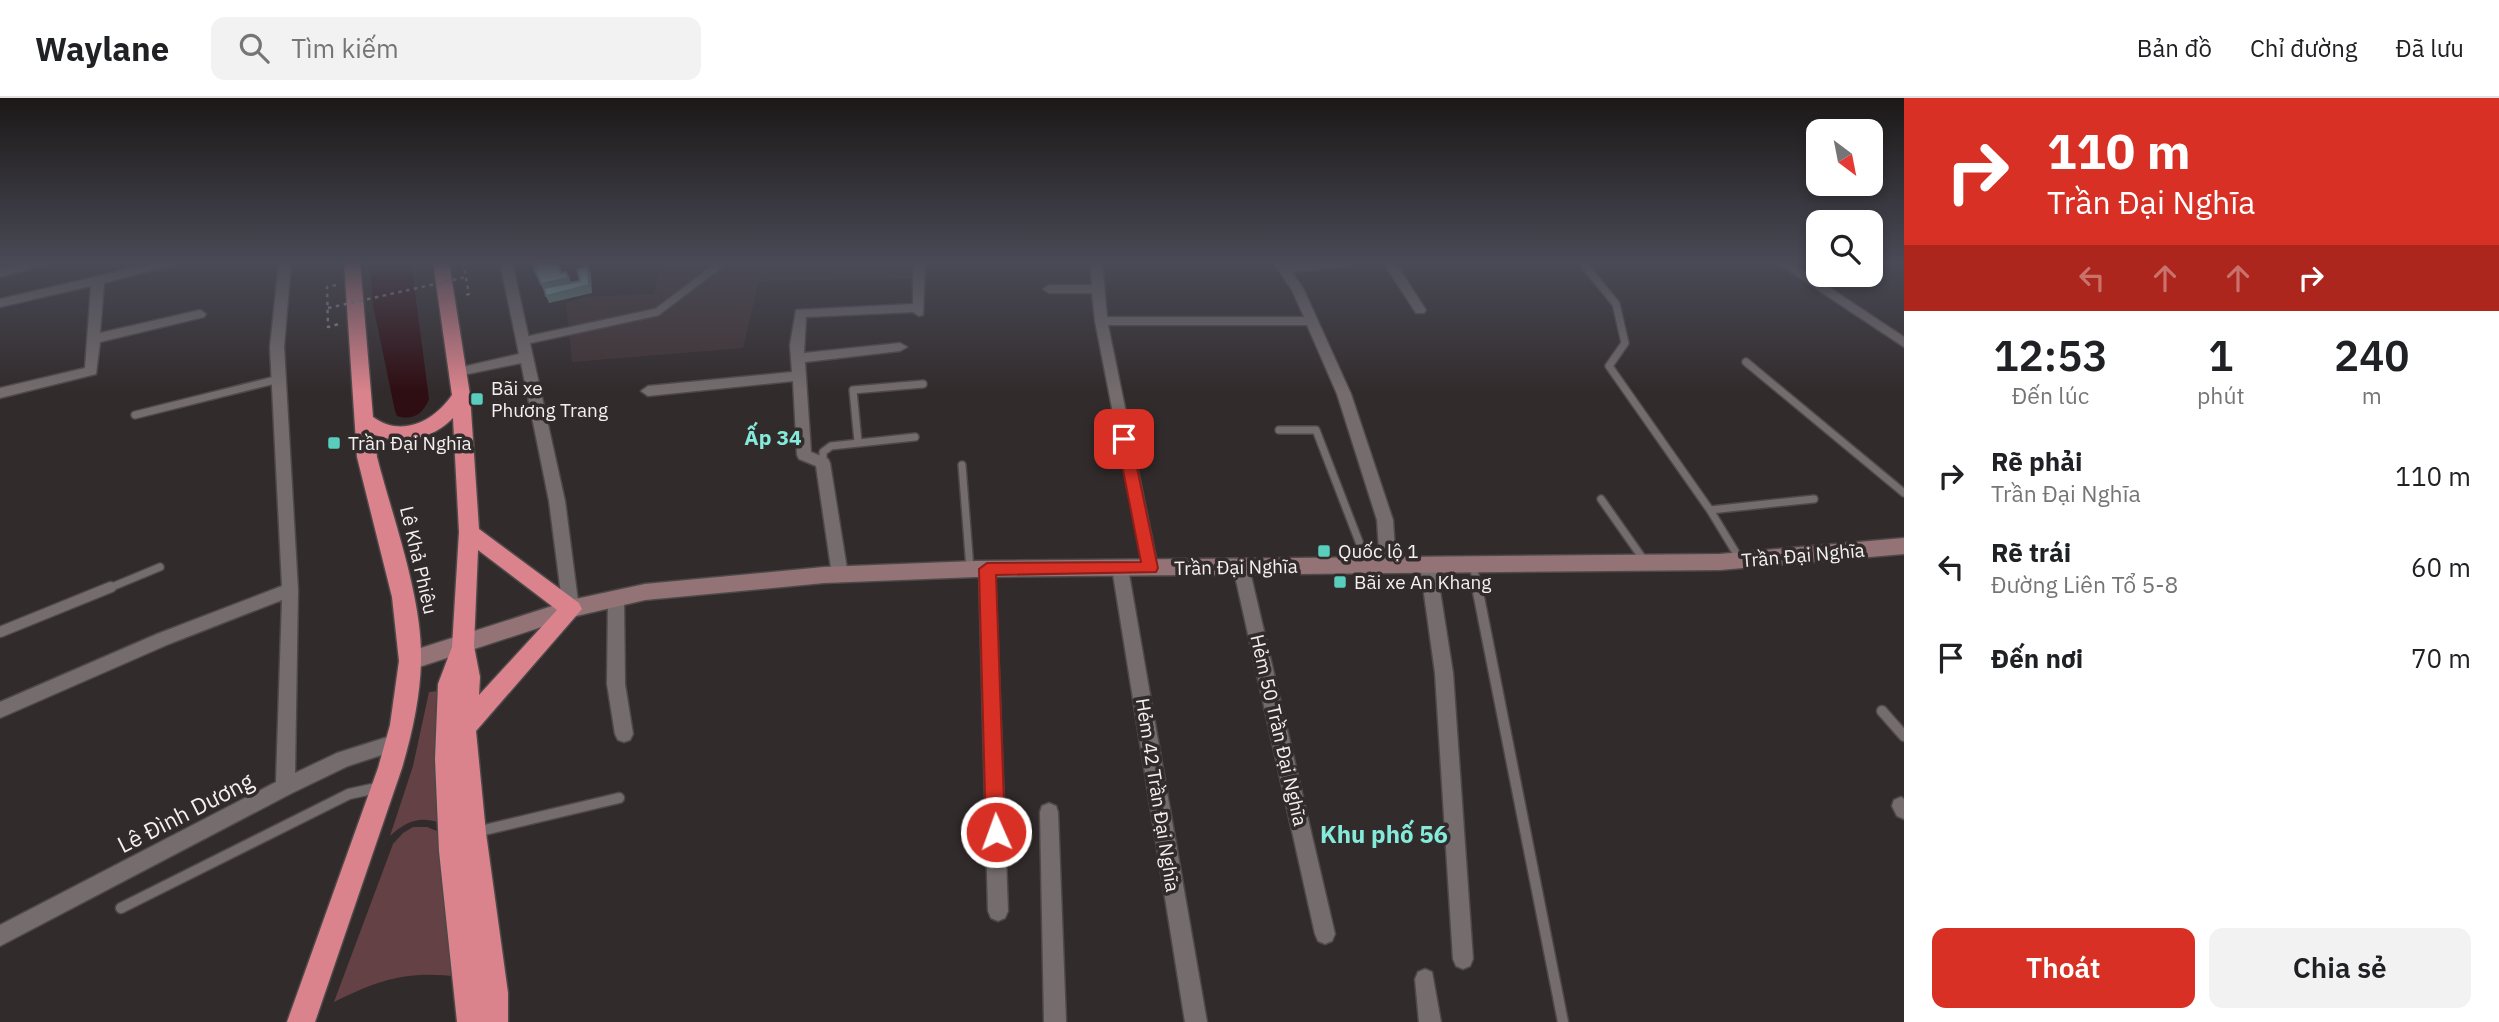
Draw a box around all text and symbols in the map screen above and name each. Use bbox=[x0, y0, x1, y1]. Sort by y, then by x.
search box bbox=[211, 17, 701, 80]
text: Waylane bbox=[35, 27, 169, 70]
icon: search bbox=[235, 29, 273, 67]
text: Tìm kiếm bbox=[291, 31, 399, 65]
text: Bản đồ bbox=[2137, 32, 2212, 64]
text: Chỉ đường bbox=[2250, 32, 2358, 64]
text: Đã lưu bbox=[2396, 32, 2464, 64]
north arrow bbox=[1806, 119, 1883, 196]
map controls bbox=[1806, 119, 1883, 287]
text: 110 m bbox=[2047, 119, 2191, 182]
icon: right bbox=[1932, 126, 2023, 217]
text: Trần Đại Nghĩa bbox=[2047, 181, 2255, 223]
button: search bbox=[1806, 210, 1883, 287]
icon: left bbox=[2073, 259, 2111, 297]
icon: ahead bbox=[2146, 259, 2184, 297]
icon: ahead bbox=[2219, 259, 2257, 297]
icon: right bbox=[2292, 259, 2330, 297]
text: 12:53 bbox=[1993, 328, 2108, 383]
text: 1 bbox=[2208, 328, 2233, 383]
text: 240 bbox=[2334, 328, 2410, 383]
place label: Bãi xe Phương Trang bbox=[491, 376, 608, 422]
text: Đến lúc bbox=[2012, 380, 2089, 410]
text: phút bbox=[2197, 380, 2245, 410]
text: m bbox=[2362, 380, 2382, 410]
marker: Bãi xe Phương Trang bbox=[469, 391, 485, 407]
pin bbox=[1094, 409, 1154, 469]
icon: arrive bbox=[1105, 420, 1143, 458]
district label: Ấp 34 bbox=[744, 421, 802, 451]
place label: Trần Đại Nghĩa bbox=[348, 431, 472, 455]
marker: Trần Đại Nghĩa bbox=[326, 435, 342, 451]
text: Rẽ phải bbox=[1991, 444, 2082, 478]
icon: right bbox=[1932, 457, 1970, 495]
text: 110 m bbox=[2395, 459, 2471, 493]
text: Trần Đại Nghĩa bbox=[1991, 478, 2141, 508]
street label: Lê Khả Phiêu bbox=[395, 504, 443, 616]
text: Rẽ trái bbox=[1991, 535, 2071, 569]
street label: Trần Đại Nghĩa bbox=[1740, 538, 1866, 572]
place label: Quốc lộ 1 bbox=[1338, 539, 1419, 563]
marker: Quốc lộ 1 bbox=[1316, 543, 1332, 559]
icon: left bbox=[1932, 548, 1970, 586]
text: 60 m bbox=[2411, 550, 2471, 584]
street label: Trần Đại Nghĩa bbox=[1174, 554, 1298, 580]
text: Đường Liên Tổ 5-8 bbox=[1991, 569, 2178, 599]
place label: Bãi xe An Khang bbox=[1354, 570, 1491, 594]
marker: Bãi xe An Khang bbox=[1332, 574, 1348, 590]
street label: Hẻm 50 Trần Đại Nghĩa bbox=[1245, 632, 1313, 828]
icon: arrive bbox=[1932, 639, 1970, 677]
text: Đến nơi bbox=[1991, 641, 2083, 675]
text: 70 m bbox=[2411, 641, 2471, 675]
street label: Hẻm 42 Trần Đại Nghĩa bbox=[1131, 696, 1185, 894]
street label: Lê Đình Dương bbox=[112, 765, 258, 859]
position arrow bbox=[959, 795, 1033, 869]
district label: Khu phố 56 bbox=[1320, 818, 1448, 850]
button: Thoát bbox=[1932, 928, 2195, 1008]
button: Chia sẻ bbox=[2209, 928, 2471, 1008]

